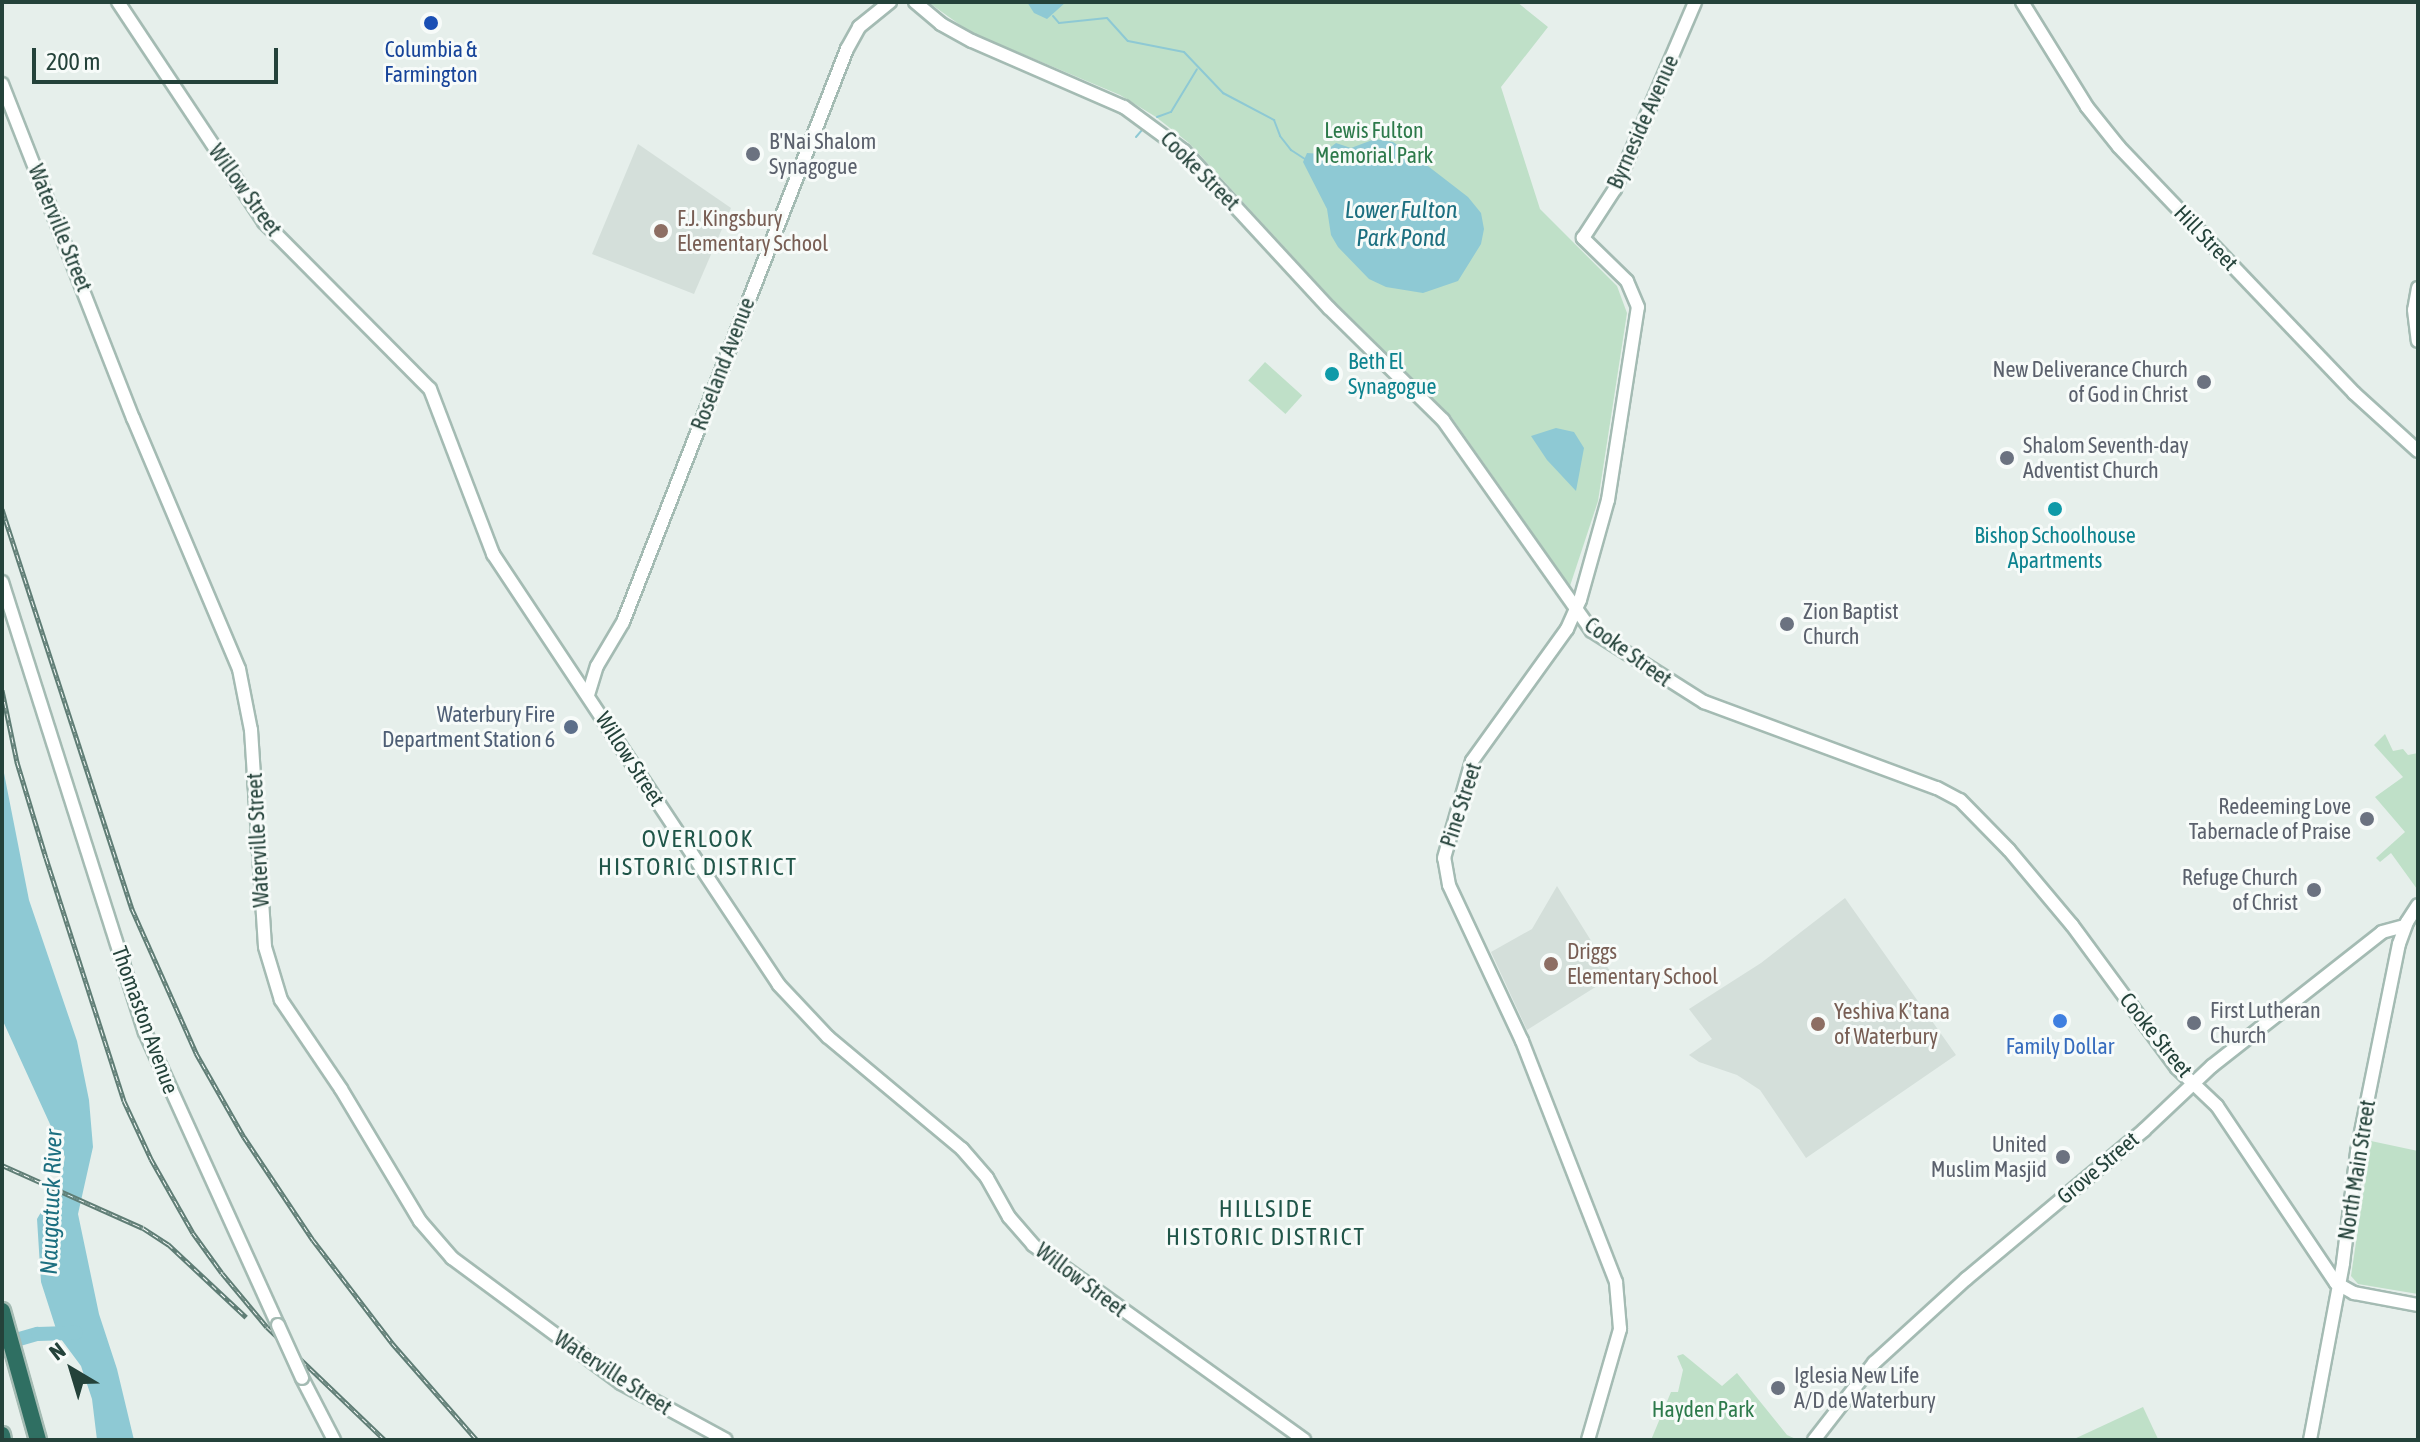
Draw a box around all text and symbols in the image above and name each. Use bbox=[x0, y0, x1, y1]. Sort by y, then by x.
marker: Columbia & Farmington bbox=[422, 14, 440, 32]
scale bar bbox=[36, 32, 282, 82]
place label: Columbia & Farmington bbox=[384, 36, 478, 88]
text: 200 m bbox=[46, 48, 100, 75]
street label: Byrneside Avenue bbox=[1602, 51, 1684, 193]
park label: Lewis Fulton Memorial Park bbox=[1315, 117, 1433, 168]
street label: Cooke Street bbox=[1155, 126, 1245, 216]
place label: B'Nai Shalom Synagogue bbox=[769, 128, 876, 180]
street label: Willow Street bbox=[203, 139, 287, 241]
marker: B'Nai Shalom Synagogue bbox=[744, 145, 762, 163]
street label: Waterville Street bbox=[22, 160, 98, 296]
water label: Lower Fulton Park Pond bbox=[1345, 196, 1457, 252]
street label: Hill Street bbox=[2168, 200, 2244, 276]
place label: F.J. Kingsbury Elementary School bbox=[677, 205, 828, 256]
marker: F.J. Kingsbury Elementary School bbox=[652, 222, 670, 240]
street label: Roseland Avenue bbox=[686, 294, 760, 434]
place label: Beth El Synagogue bbox=[1348, 348, 1436, 400]
place label: New Deliverance Church of God in Christ bbox=[1992, 356, 2188, 408]
marker: Beth El Synagogue bbox=[1323, 365, 1341, 383]
marker: New Deliverance Church of God in Christ bbox=[2195, 373, 2213, 391]
place label: Shalom Seventh-day Adventist Church bbox=[2023, 432, 2189, 484]
marker: Shalom Seventh-day Adventist Church bbox=[1998, 449, 2016, 467]
marker: Bishop Schoolhouse Apartments bbox=[2046, 500, 2064, 518]
place label: Bishop Schoolhouse Apartments bbox=[1974, 522, 2136, 574]
place label: Zion Baptist Church bbox=[1803, 598, 1899, 650]
street label: Cooke Street bbox=[1579, 612, 1677, 692]
marker: Zion Baptist Church bbox=[1778, 615, 1796, 633]
place label: Waterbury Fire Department Station 6 bbox=[382, 701, 555, 752]
street label: Willow Street bbox=[590, 707, 670, 811]
marker: Waterbury Fire Department Station 6 bbox=[562, 718, 580, 736]
street label: Pine Street bbox=[1435, 759, 1487, 851]
street label: Waterville Street bbox=[241, 772, 275, 908]
place label: Redeeming Love Tabernacle of Praise bbox=[2189, 793, 2351, 844]
marker: Redeeming Love Tabernacle of Praise bbox=[2358, 810, 2376, 828]
district label: OVERLOOK HISTORIC DISTRICT bbox=[598, 825, 798, 881]
place label: Refuge Church of Christ bbox=[2182, 864, 2298, 916]
marker: Refuge Church of Christ bbox=[2305, 881, 2323, 899]
place label: Driggs Elementary School bbox=[1567, 938, 1718, 990]
street label: Thomaston Avenue bbox=[106, 943, 184, 1097]
marker: Driggs Elementary School bbox=[1542, 955, 1560, 973]
street label: Cooke Street bbox=[2114, 987, 2198, 1083]
place label: First Lutheran Church bbox=[2210, 997, 2321, 1048]
place label: Yeshiva K’tana of Waterbury bbox=[1834, 998, 1950, 1050]
marker: Family Dollar bbox=[2051, 1012, 2069, 1030]
marker: First Lutheran Church bbox=[2185, 1014, 2203, 1032]
marker: Yeshiva K’tana of Waterbury bbox=[1809, 1015, 1827, 1033]
place label: Family Dollar bbox=[2006, 1034, 2114, 1060]
street label: North Main Street bbox=[2333, 1098, 2381, 1242]
street label: Grove Street bbox=[2052, 1126, 2144, 1210]
water label: Naugatuck River bbox=[34, 1129, 68, 1275]
place label: United Muslim Masjid bbox=[1931, 1131, 2047, 1182]
marker: United Muslim Masjid bbox=[2054, 1148, 2072, 1166]
district label: HILLSIDE HISTORIC DISTRICT bbox=[1166, 1195, 1366, 1251]
street label: Willow Street bbox=[1030, 1237, 1132, 1323]
street label: Waterville Street bbox=[549, 1325, 677, 1421]
north arrow bbox=[32, 1330, 112, 1410]
text: N bbox=[44, 1337, 70, 1365]
place label: Iglesia New Life A/D de Waterbury bbox=[1794, 1362, 1936, 1414]
marker: Iglesia New Life A/D de Waterbury bbox=[1769, 1379, 1787, 1397]
park label: Hayden Park bbox=[1652, 1397, 1754, 1423]

